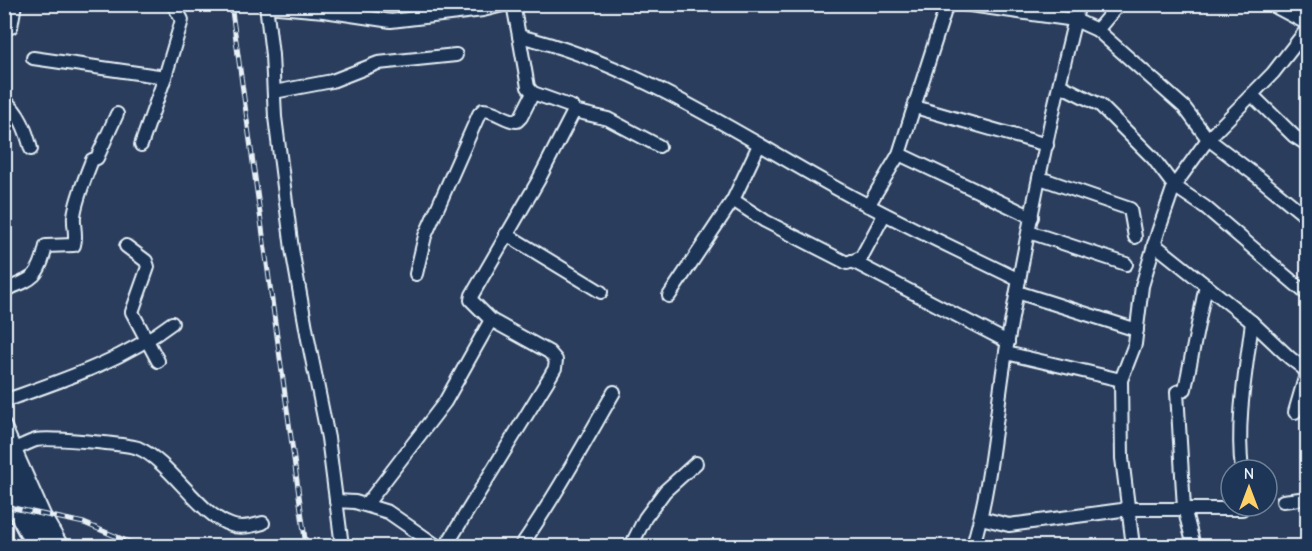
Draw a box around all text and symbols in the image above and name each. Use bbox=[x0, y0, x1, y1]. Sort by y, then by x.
north arrow bbox=[1219, 458, 1279, 518]
text: N bbox=[1244, 465, 1254, 483]

